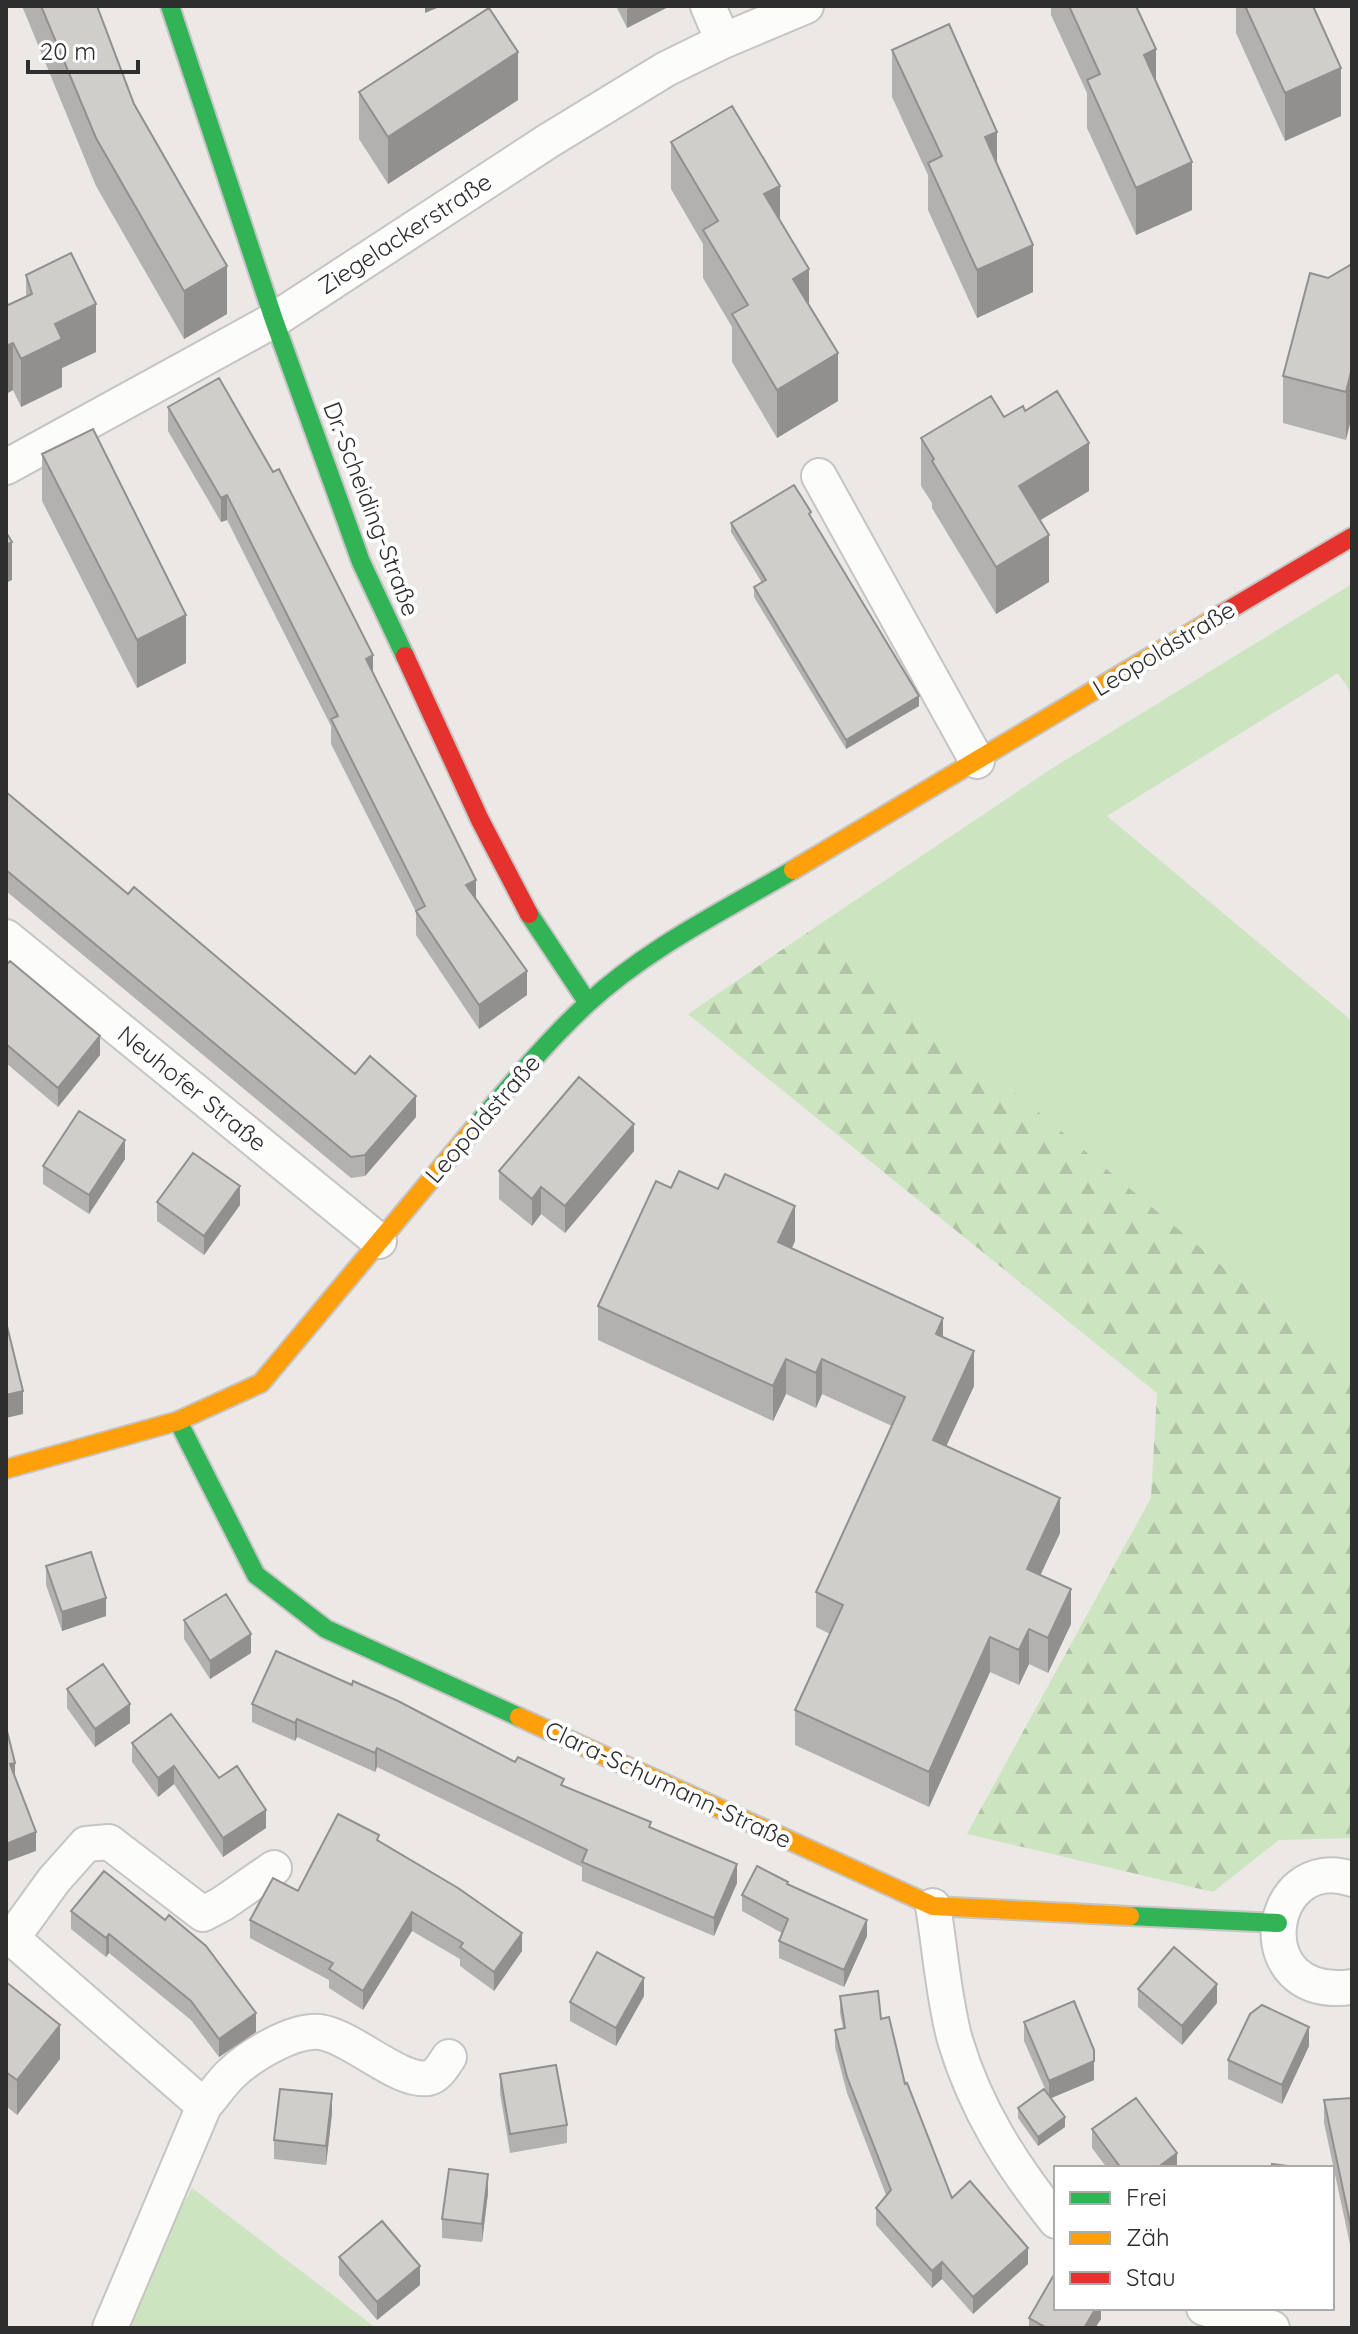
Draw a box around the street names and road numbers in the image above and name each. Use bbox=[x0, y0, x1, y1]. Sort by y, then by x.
street label: Ziegelackerstraße bbox=[312, 166, 497, 300]
street label: Dr.-Scheiding-Straße bbox=[317, 397, 427, 620]
street label: Leopoldstraße bbox=[1087, 594, 1240, 702]
street label: Neuhofer Straße bbox=[112, 1019, 273, 1158]
street label: Leopoldstraße bbox=[418, 1048, 546, 1189]
street label: Clara-Schumann-Straße bbox=[540, 1714, 796, 1854]

